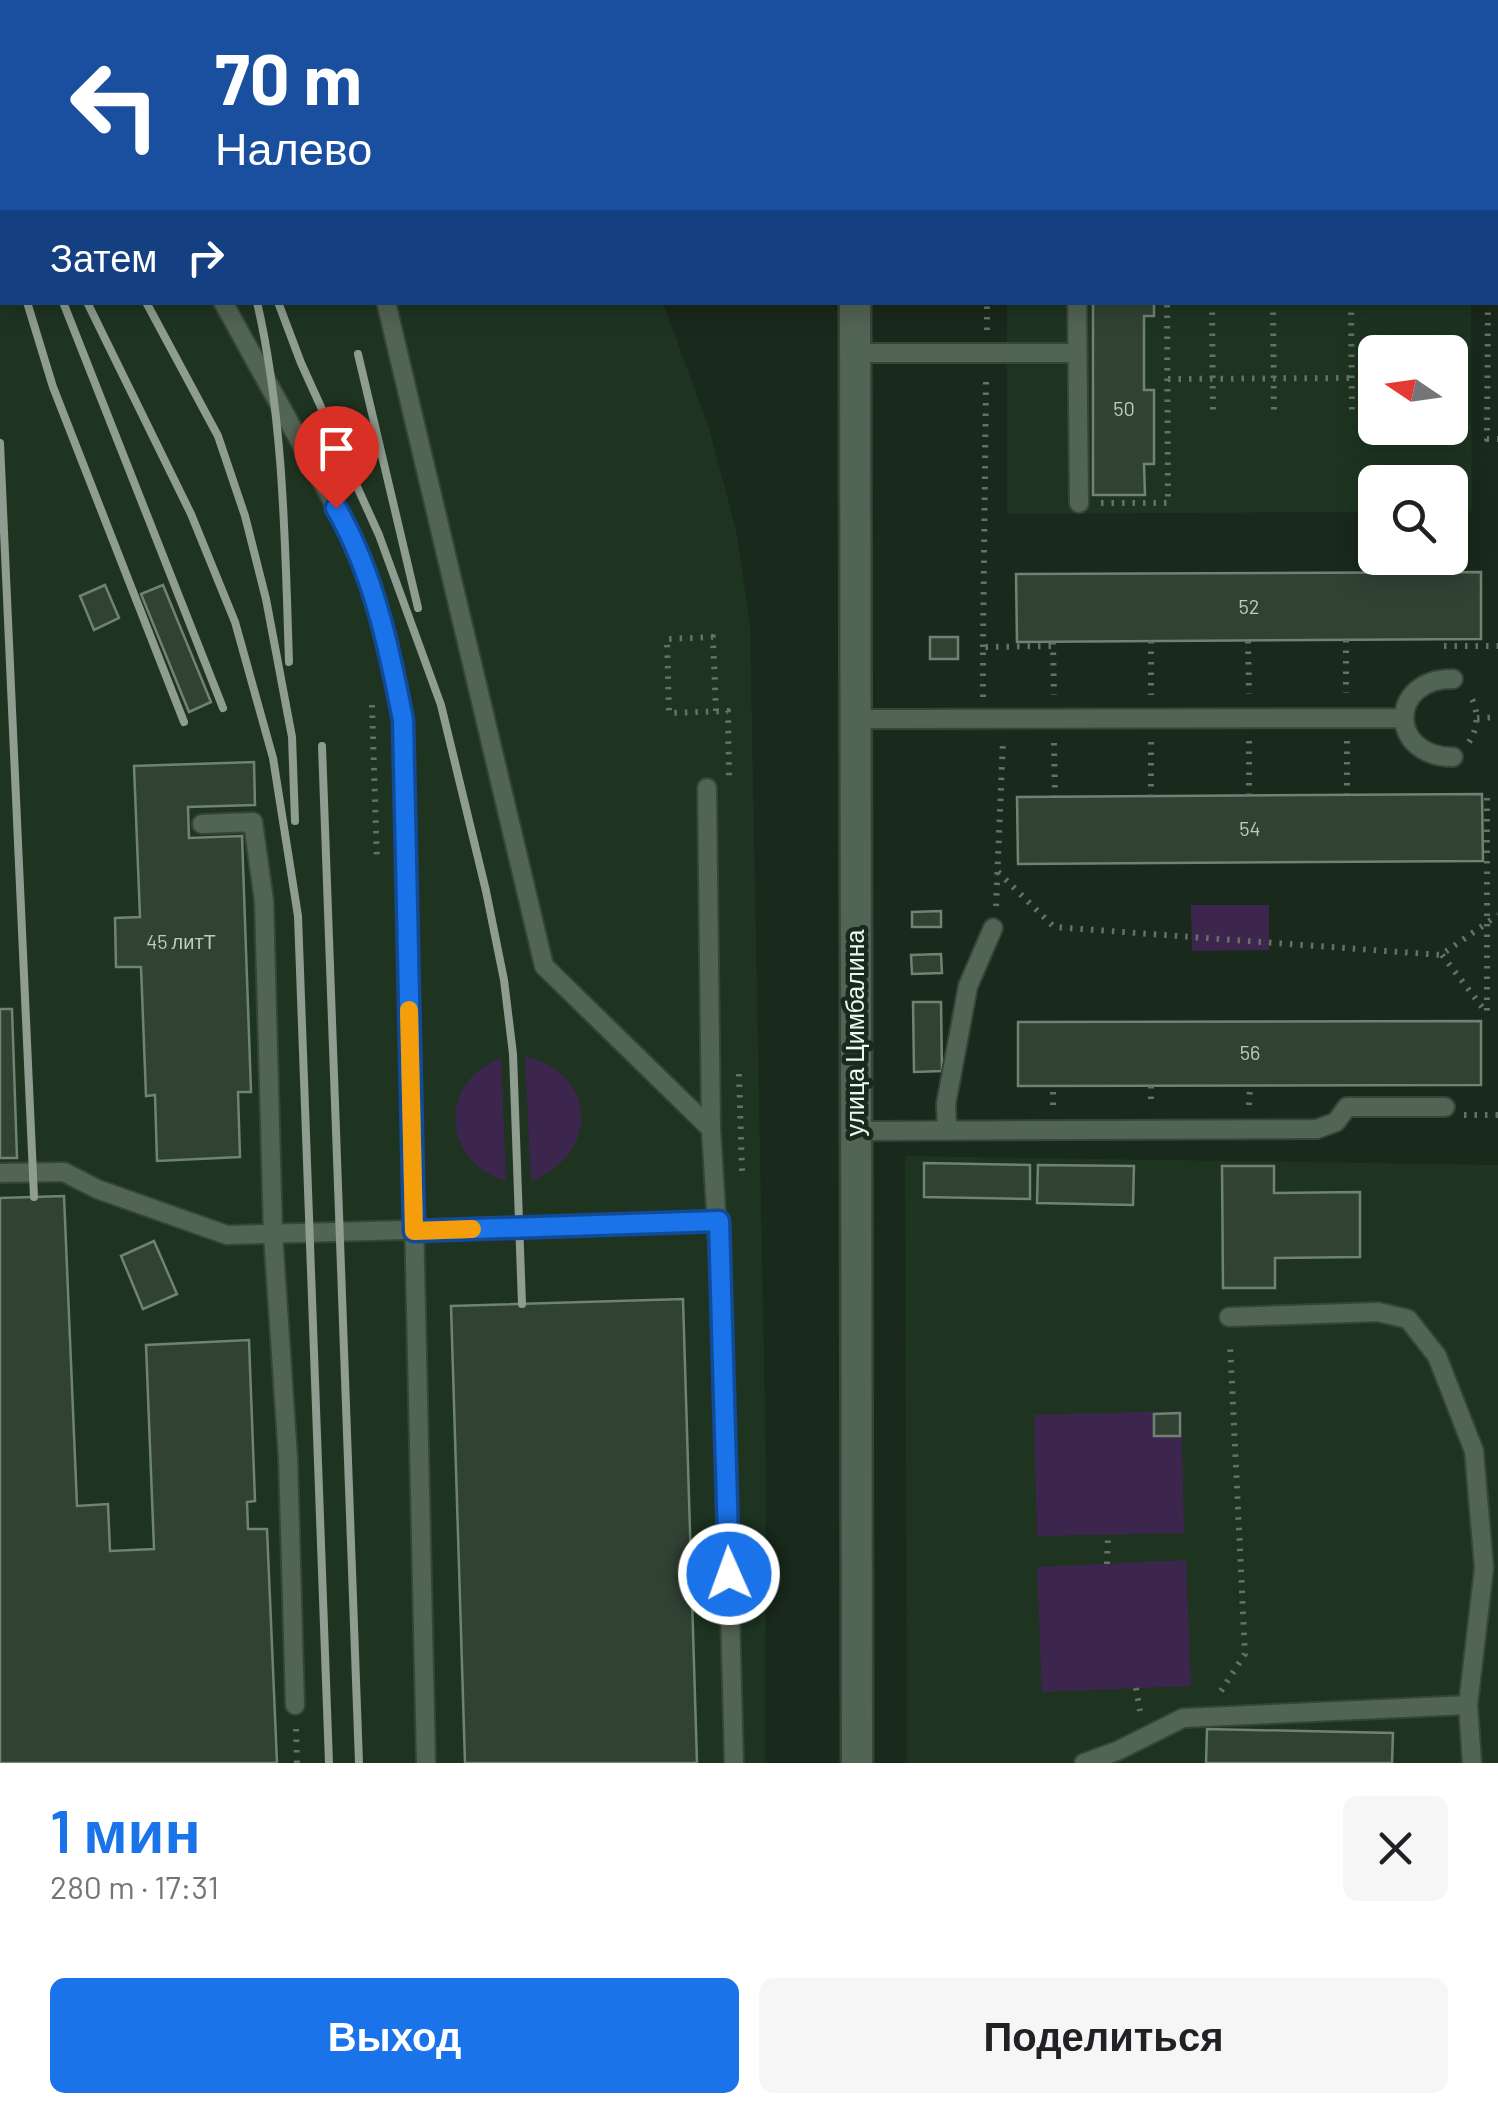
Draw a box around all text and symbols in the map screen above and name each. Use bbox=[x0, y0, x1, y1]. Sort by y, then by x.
text: 70 m bbox=[215, 35, 362, 119]
icon: left bbox=[50, 40, 180, 170]
text: Налево bbox=[215, 120, 372, 174]
icon: right bbox=[178, 230, 233, 285]
text: Затем bbox=[50, 234, 158, 280]
north arrow bbox=[1358, 335, 1468, 445]
map controls bbox=[1358, 335, 1468, 575]
house number: 50 bbox=[1113, 396, 1135, 420]
pin bbox=[294, 406, 379, 509]
icon: arrive bbox=[309, 421, 364, 476]
button: search bbox=[1358, 465, 1468, 575]
house number: 52 bbox=[1239, 594, 1260, 618]
house number: 54 bbox=[1239, 816, 1261, 840]
house number: 45 литТ bbox=[146, 929, 216, 953]
street label: улица Цимбалина bbox=[839, 929, 869, 1137]
house number: 56 bbox=[1240, 1040, 1260, 1064]
position arrow bbox=[677, 1522, 781, 1626]
text: 1 мин bbox=[50, 1793, 201, 1865]
button: close bbox=[1343, 1796, 1448, 1901]
text: 280 m · 17:31 bbox=[50, 1867, 219, 1905]
button: Выход bbox=[50, 1978, 739, 2093]
button: Поделиться bbox=[759, 1978, 1448, 2093]

